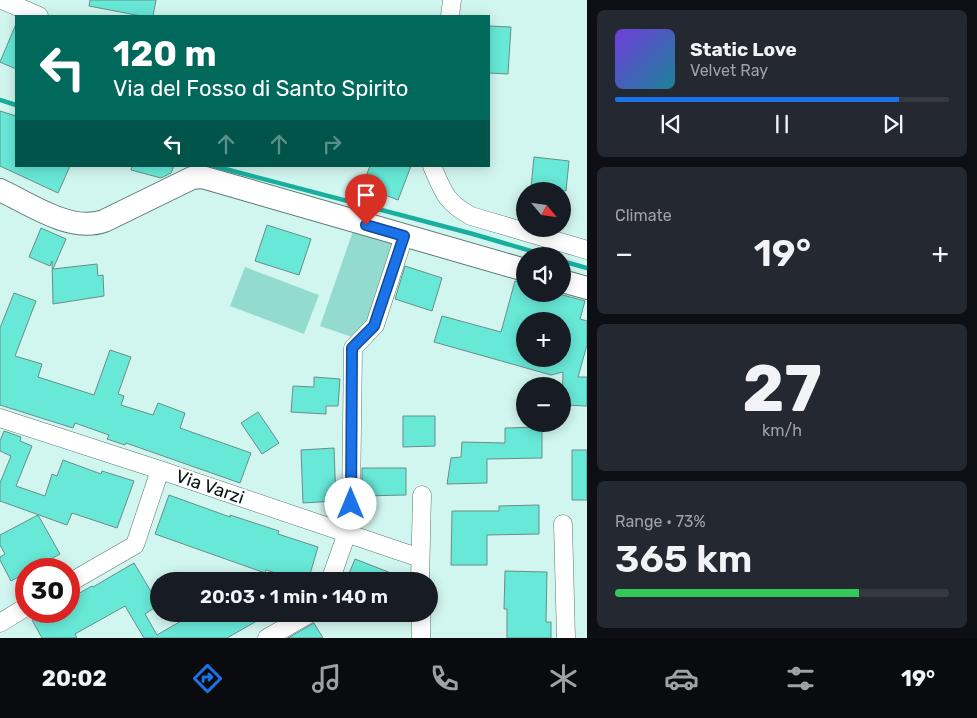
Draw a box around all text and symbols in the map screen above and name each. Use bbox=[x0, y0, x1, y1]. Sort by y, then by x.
text: 120 m bbox=[113, 33, 216, 75]
icon: left bbox=[30, 35, 95, 100]
text: Static Love bbox=[690, 38, 797, 61]
text: Velvet Ray bbox=[690, 61, 768, 80]
text: Via del Fosso di Santo Spirito bbox=[113, 75, 409, 102]
icon: previous bbox=[657, 110, 685, 138]
icon: pause bbox=[768, 110, 796, 138]
icon: next bbox=[879, 110, 907, 138]
icon: left bbox=[159, 130, 187, 158]
icon: ahead bbox=[212, 130, 240, 158]
icon: ahead bbox=[265, 130, 293, 158]
icon: right bbox=[318, 130, 346, 158]
pin bbox=[345, 174, 387, 225]
icon: arrive bbox=[352, 181, 380, 209]
north arrow bbox=[516, 182, 571, 238]
map controls bbox=[516, 182, 571, 432]
text: Climate bbox=[615, 206, 672, 225]
text: 19° bbox=[754, 230, 811, 276]
text: − bbox=[615, 237, 633, 270]
text: + bbox=[932, 237, 949, 270]
button: sound bbox=[516, 247, 571, 302]
button: + bbox=[516, 312, 571, 367]
text: 27 bbox=[742, 350, 822, 427]
button: − bbox=[516, 377, 571, 432]
text: km/h bbox=[762, 421, 802, 440]
street label: Via Varzi bbox=[173, 465, 247, 509]
position arrow bbox=[324, 477, 376, 529]
text: Range · 73% bbox=[615, 512, 706, 531]
text: 365 km bbox=[615, 536, 752, 582]
speed limit sign: 30 bbox=[15, 558, 80, 623]
text: 20:03 · 1 min · 140 m bbox=[200, 585, 388, 608]
icon: directions bbox=[190, 661, 225, 696]
icon: music bbox=[309, 661, 344, 696]
icon: phone bbox=[427, 661, 462, 696]
icon: climate bbox=[546, 661, 581, 696]
icon: car bbox=[664, 661, 699, 696]
icon: filters bbox=[783, 661, 818, 696]
text: 20:02 bbox=[42, 665, 107, 692]
text: 19° bbox=[901, 665, 935, 692]

